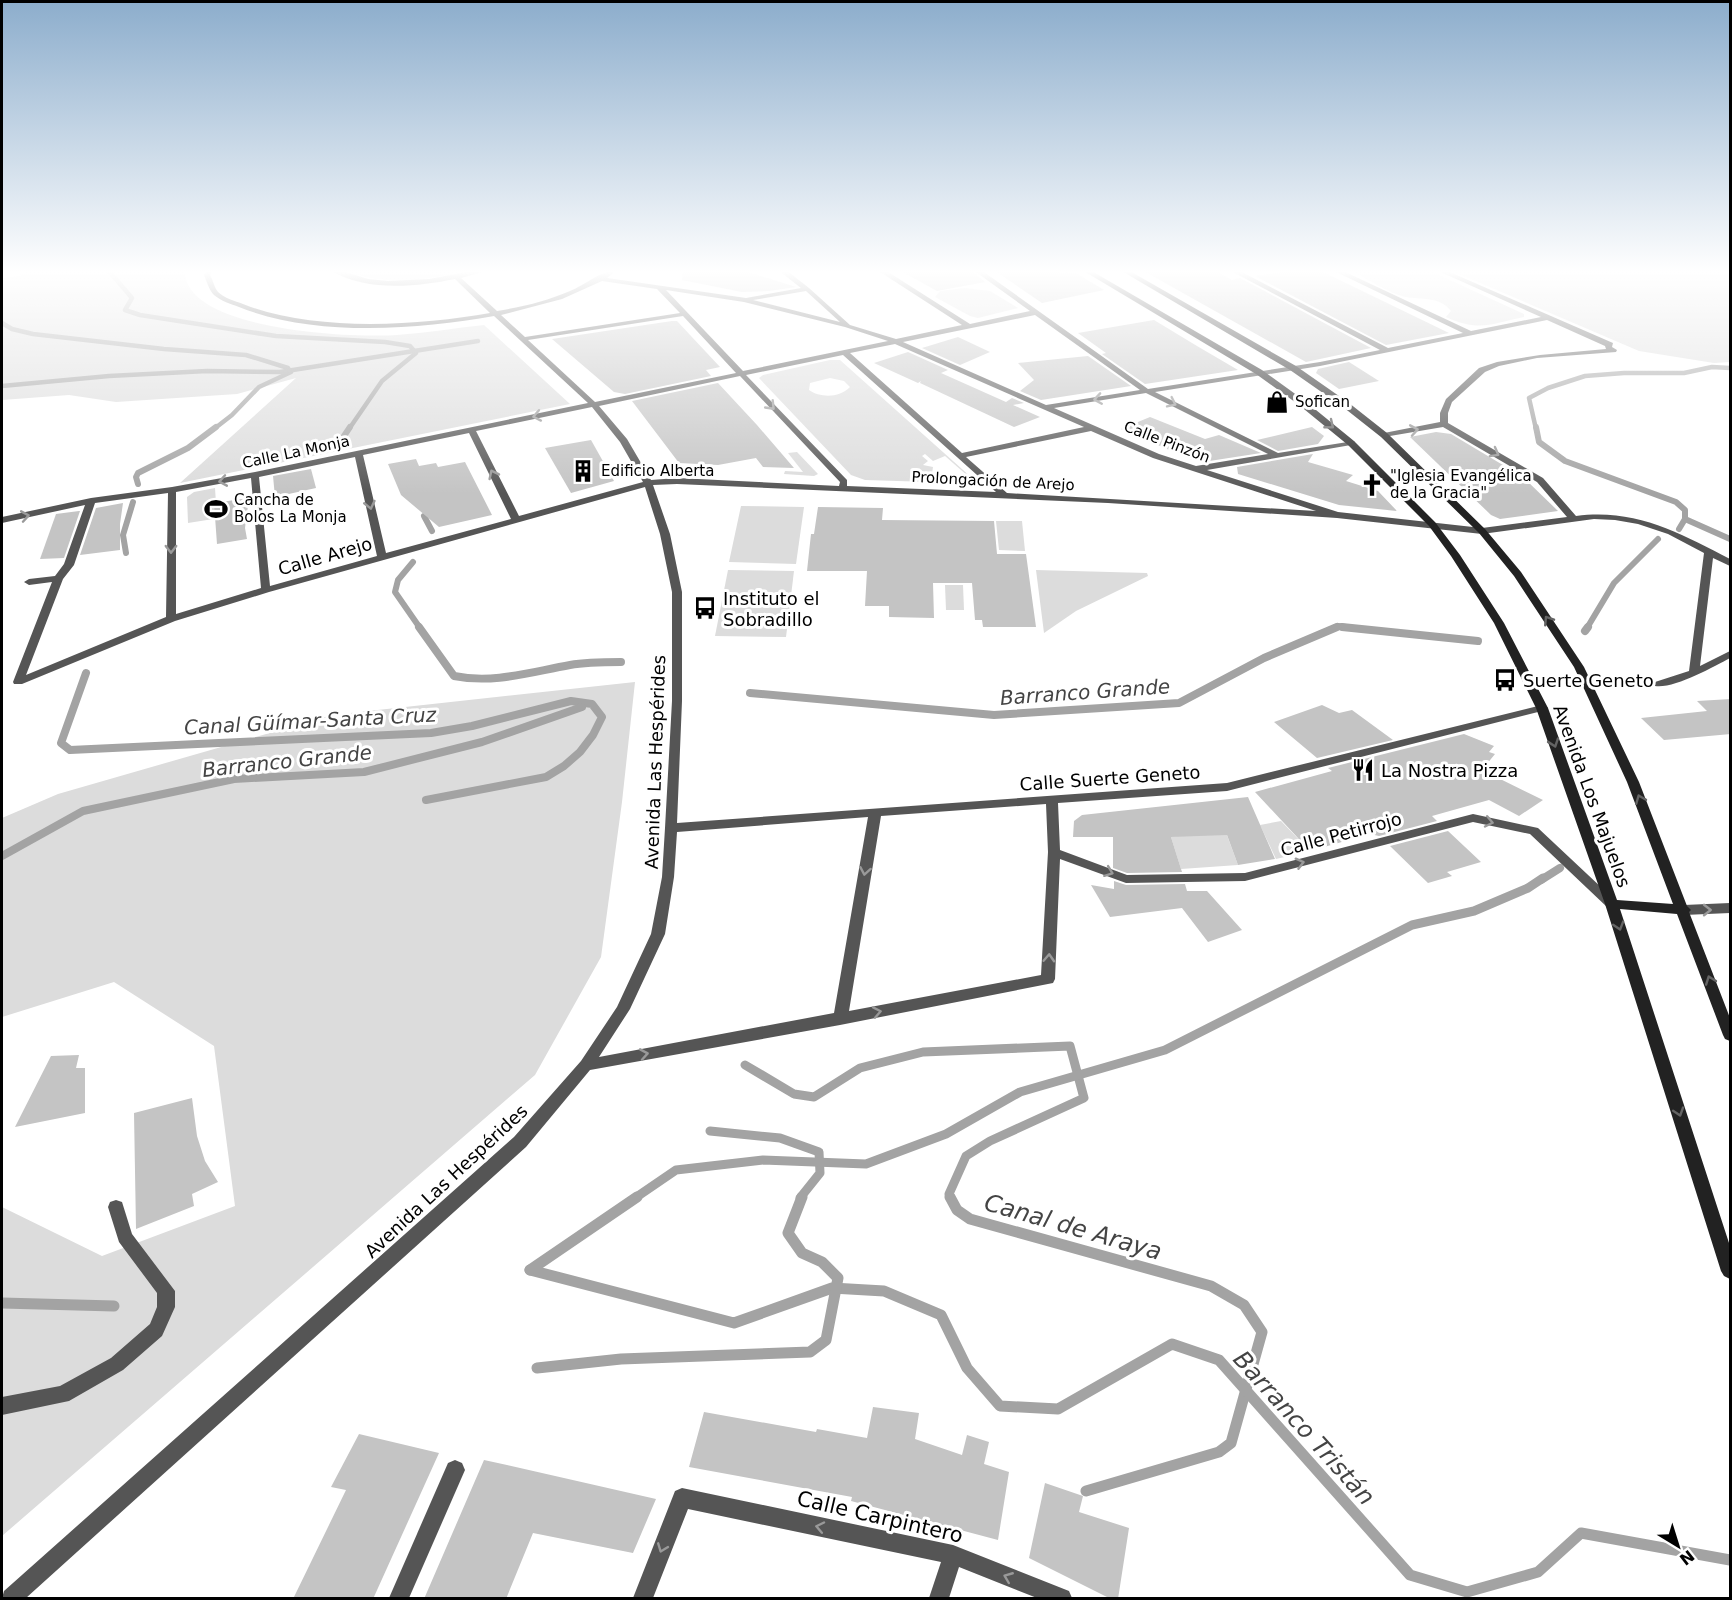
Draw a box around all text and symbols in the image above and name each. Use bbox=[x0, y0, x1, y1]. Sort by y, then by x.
shop icon: Sofican bbox=[1264, 389, 1290, 415]
one-way arrow bbox=[1093, 392, 1103, 404]
place label: Sofican bbox=[1295, 393, 1350, 411]
one-way arrow bbox=[1166, 396, 1177, 408]
one-way arrow bbox=[763, 399, 774, 410]
one-way arrow bbox=[532, 409, 542, 422]
street label: Calle Pinzón bbox=[1121, 417, 1213, 467]
one-way arrow bbox=[1323, 418, 1334, 429]
one-way arrow bbox=[1409, 424, 1419, 436]
street label: Calle La Monja bbox=[241, 432, 351, 472]
one-way arrow bbox=[1489, 446, 1499, 457]
building icon: Edificio Alberta bbox=[570, 458, 596, 484]
place label: Edificio Alberta bbox=[601, 462, 714, 480]
place label: "Iglesia Evangélica de la Gracia" bbox=[1390, 467, 1532, 502]
street label: Prolongación de Arejo bbox=[911, 468, 1075, 494]
one-way arrow bbox=[489, 470, 501, 481]
church icon: "Iglesia Evangélica de la Gracia" bbox=[1359, 472, 1385, 498]
one-way arrow bbox=[218, 474, 228, 487]
place label: Cancha de Bolos La Monja bbox=[234, 491, 347, 526]
sports icon: Cancha de Bolos La Monja bbox=[203, 496, 229, 522]
one-way arrow bbox=[362, 500, 375, 510]
one-way arrow bbox=[20, 510, 30, 523]
street label: Calle Arejo bbox=[276, 533, 374, 579]
one-way arrow bbox=[165, 544, 178, 553]
place label: Instituto el Sobradillo bbox=[723, 588, 820, 630]
bus stop icon: Instituto el Sobradillo bbox=[692, 595, 718, 621]
one-way arrow bbox=[1544, 616, 1555, 627]
street label: Avenida Las Hespérides bbox=[641, 654, 669, 870]
bus stop icon: Suerte Geneto bbox=[1492, 667, 1518, 693]
place label: Suerte Geneto bbox=[1523, 670, 1654, 691]
water label: Barranco Grande bbox=[999, 674, 1171, 710]
water label: Canal Güímar-Santa Cruz bbox=[183, 702, 437, 740]
street label: Avenida Los Majuelos bbox=[1549, 702, 1635, 890]
one-way arrow bbox=[1546, 737, 1559, 747]
water label: Barranco Grande bbox=[201, 740, 373, 782]
restaurant icon: La Nostra Pizza bbox=[1350, 757, 1376, 783]
place label: La Nostra Pizza bbox=[1381, 760, 1518, 781]
street label: Calle Suerte Geneto bbox=[1019, 761, 1201, 795]
one-way arrow bbox=[1635, 794, 1647, 805]
street label: Calle Petirrojo bbox=[1278, 808, 1404, 860]
one-way arrow bbox=[1484, 815, 1494, 828]
one-way arrow bbox=[1295, 858, 1305, 871]
one-way arrow bbox=[1103, 865, 1113, 878]
one-way arrow bbox=[859, 866, 872, 876]
one-way arrow bbox=[1703, 904, 1712, 916]
one-way arrow bbox=[1612, 920, 1625, 931]
one-way arrow bbox=[1042, 954, 1055, 963]
one-way arrow bbox=[1705, 976, 1717, 987]
one-way arrow bbox=[871, 1006, 881, 1019]
one-way arrow bbox=[638, 1048, 648, 1061]
street label: Avenida Las Hespérides bbox=[360, 1100, 532, 1262]
one-way arrow bbox=[1672, 1106, 1684, 1117]
water label: Canal de Araya bbox=[981, 1188, 1165, 1266]
water label: Barranco Tristán bbox=[1228, 1345, 1380, 1511]
street label: Calle Carpintero bbox=[795, 1486, 965, 1548]
north arrow bbox=[1648, 1516, 1708, 1576]
one-way arrow bbox=[815, 1521, 825, 1534]
one-way arrow bbox=[657, 1542, 670, 1553]
text: N bbox=[1676, 1546, 1698, 1569]
one-way arrow bbox=[1003, 1572, 1014, 1584]

